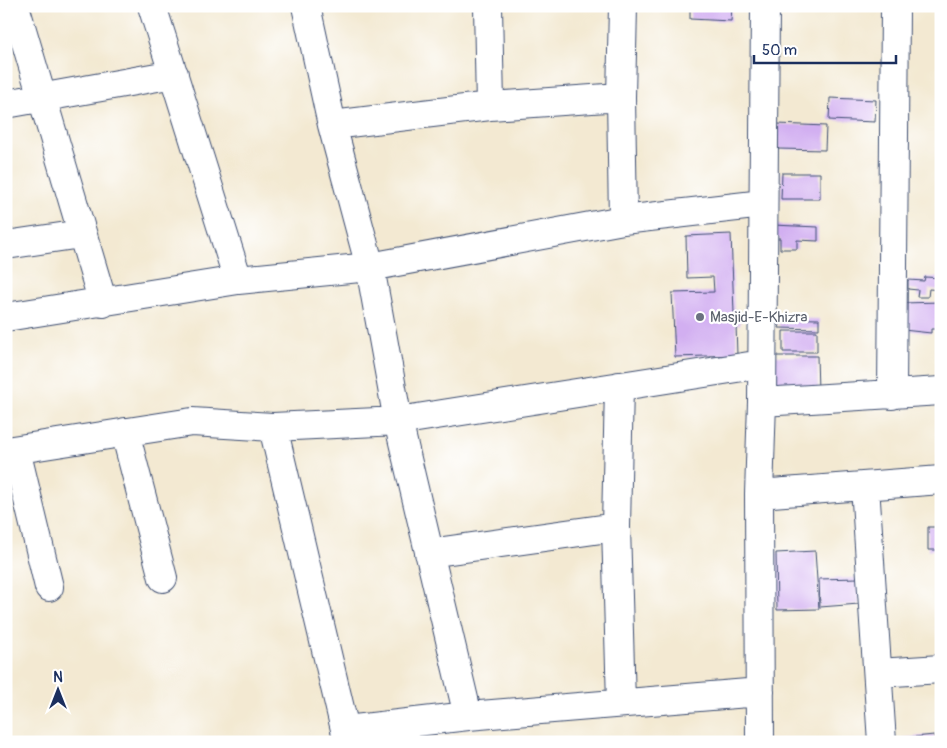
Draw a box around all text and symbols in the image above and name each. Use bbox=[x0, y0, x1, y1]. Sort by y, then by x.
scale bar bbox=[754, 32, 897, 64]
text: 50 m bbox=[762, 41, 797, 60]
place label: Masjid-E-Khizra bbox=[710, 308, 808, 327]
marker: Masjid-E-Khizra bbox=[694, 311, 706, 323]
north arrow bbox=[32, 666, 82, 716]
text: N bbox=[53, 669, 63, 686]

